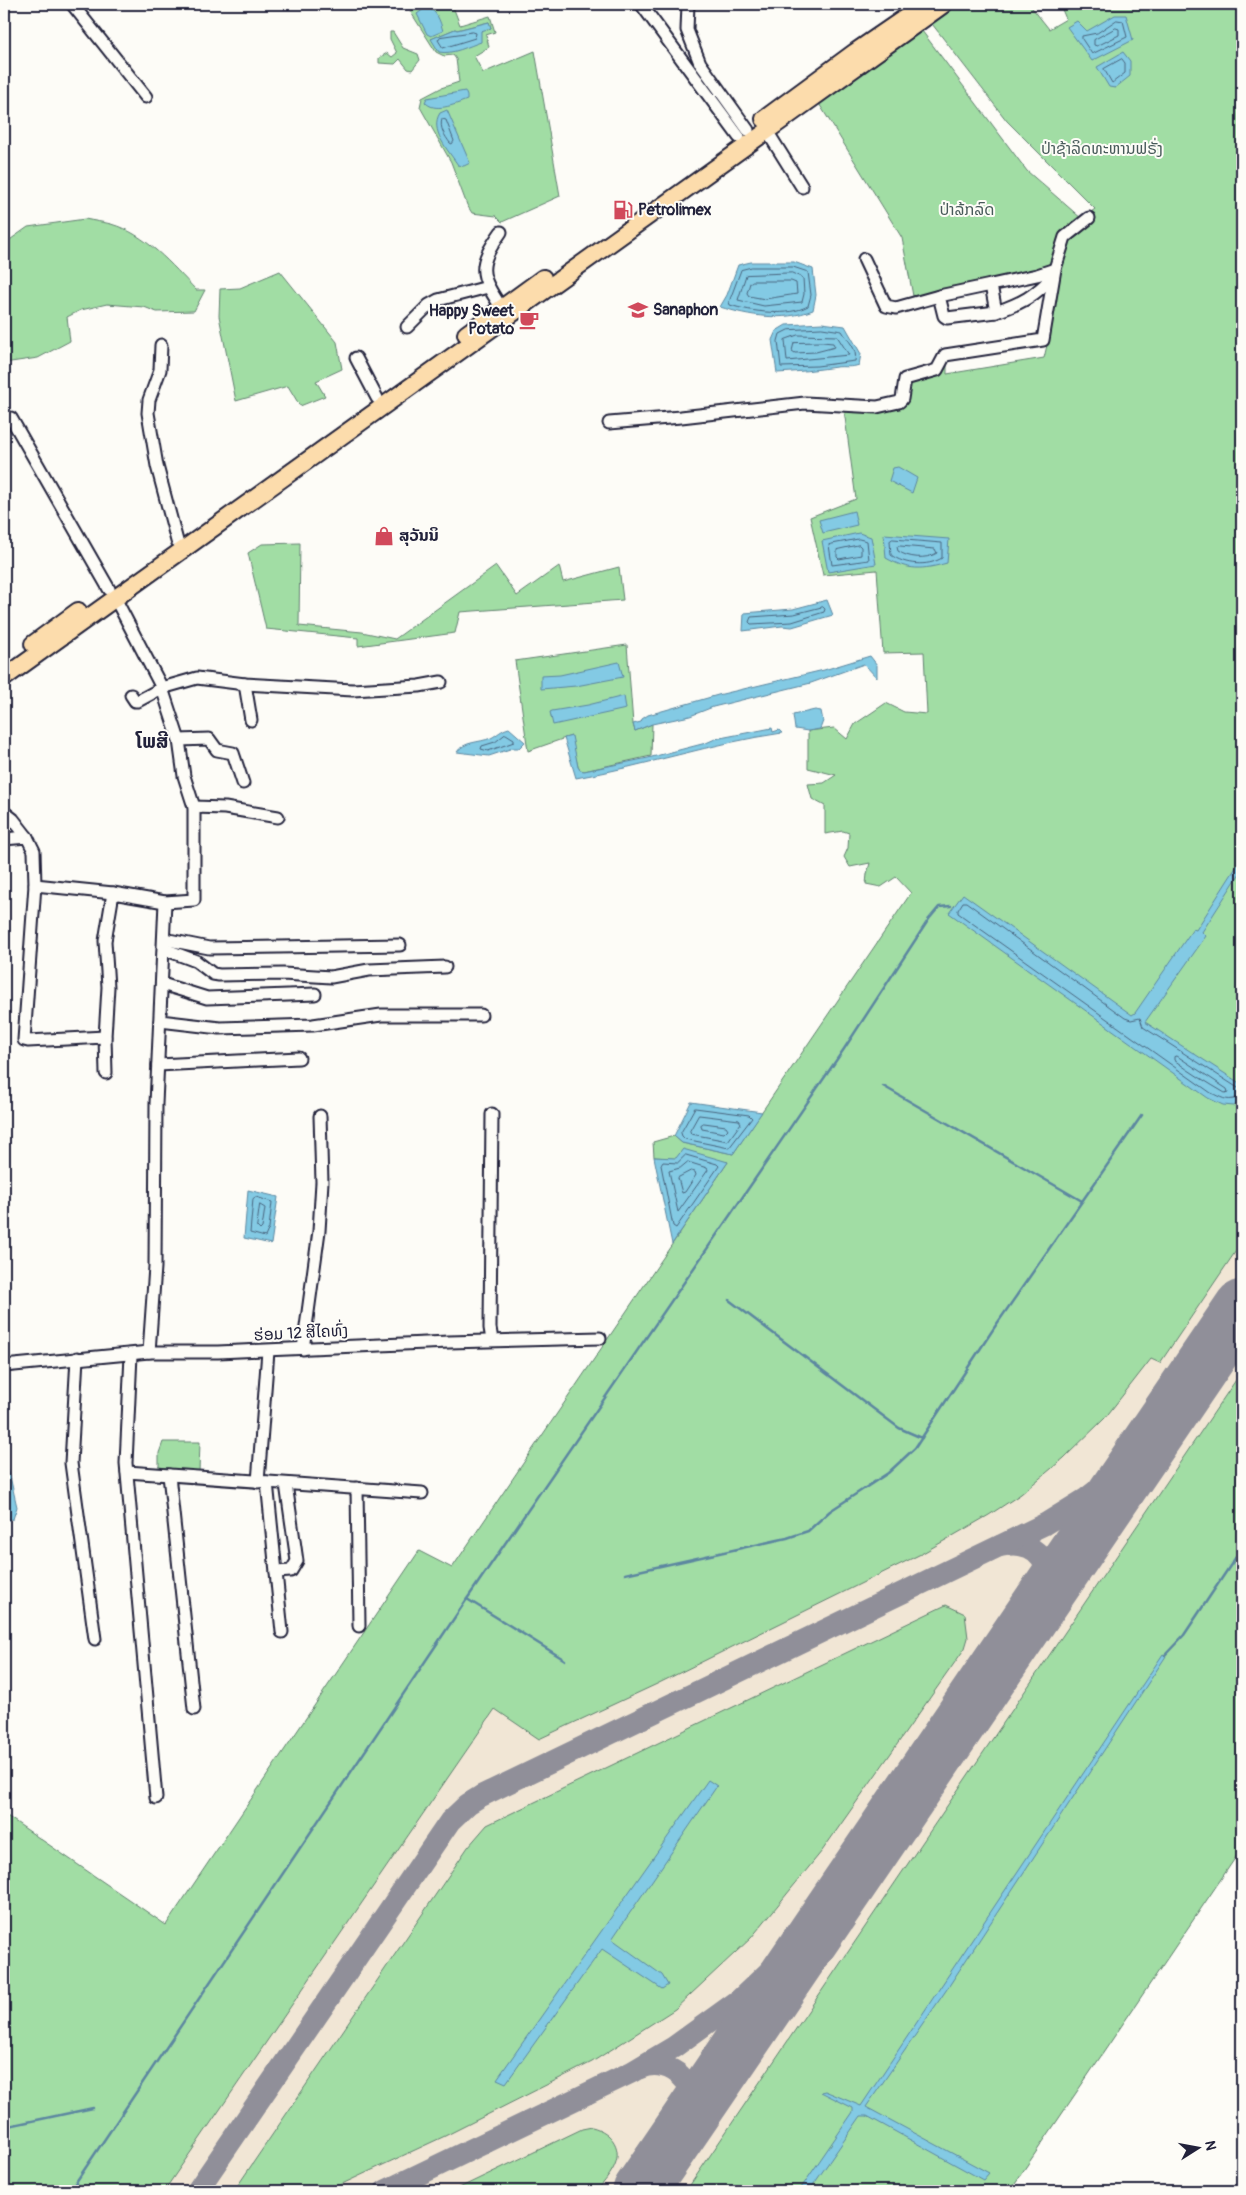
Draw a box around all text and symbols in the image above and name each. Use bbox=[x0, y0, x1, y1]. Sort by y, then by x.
park label: ປ່າຊ້າລິດທະຫານຟຣັ່ງ bbox=[1041, 137, 1163, 159]
fuel station icon: Petrolimex bbox=[612, 199, 634, 221]
place label: Petrolimex bbox=[638, 200, 712, 220]
park label: ປ່າລ້ກລົດ bbox=[939, 200, 995, 220]
school or university icon: Sanaphon bbox=[627, 299, 649, 321]
place label: Sanaphon bbox=[653, 300, 718, 320]
place label: Happy Sweet Potato bbox=[429, 301, 515, 339]
cafe icon: Happy Sweet Potato bbox=[518, 309, 540, 331]
shop icon: ສຸວັນນິ bbox=[373, 525, 395, 547]
place label: ສຸວັນນິ bbox=[399, 526, 439, 546]
district label: ໂພສີ bbox=[135, 730, 168, 754]
street label: ຮ່ອມ 12 ສີໄຄທົ່ງ bbox=[253, 1319, 349, 1345]
north arrow bbox=[1174, 2122, 1224, 2172]
text: N bbox=[1201, 2139, 1220, 2152]

